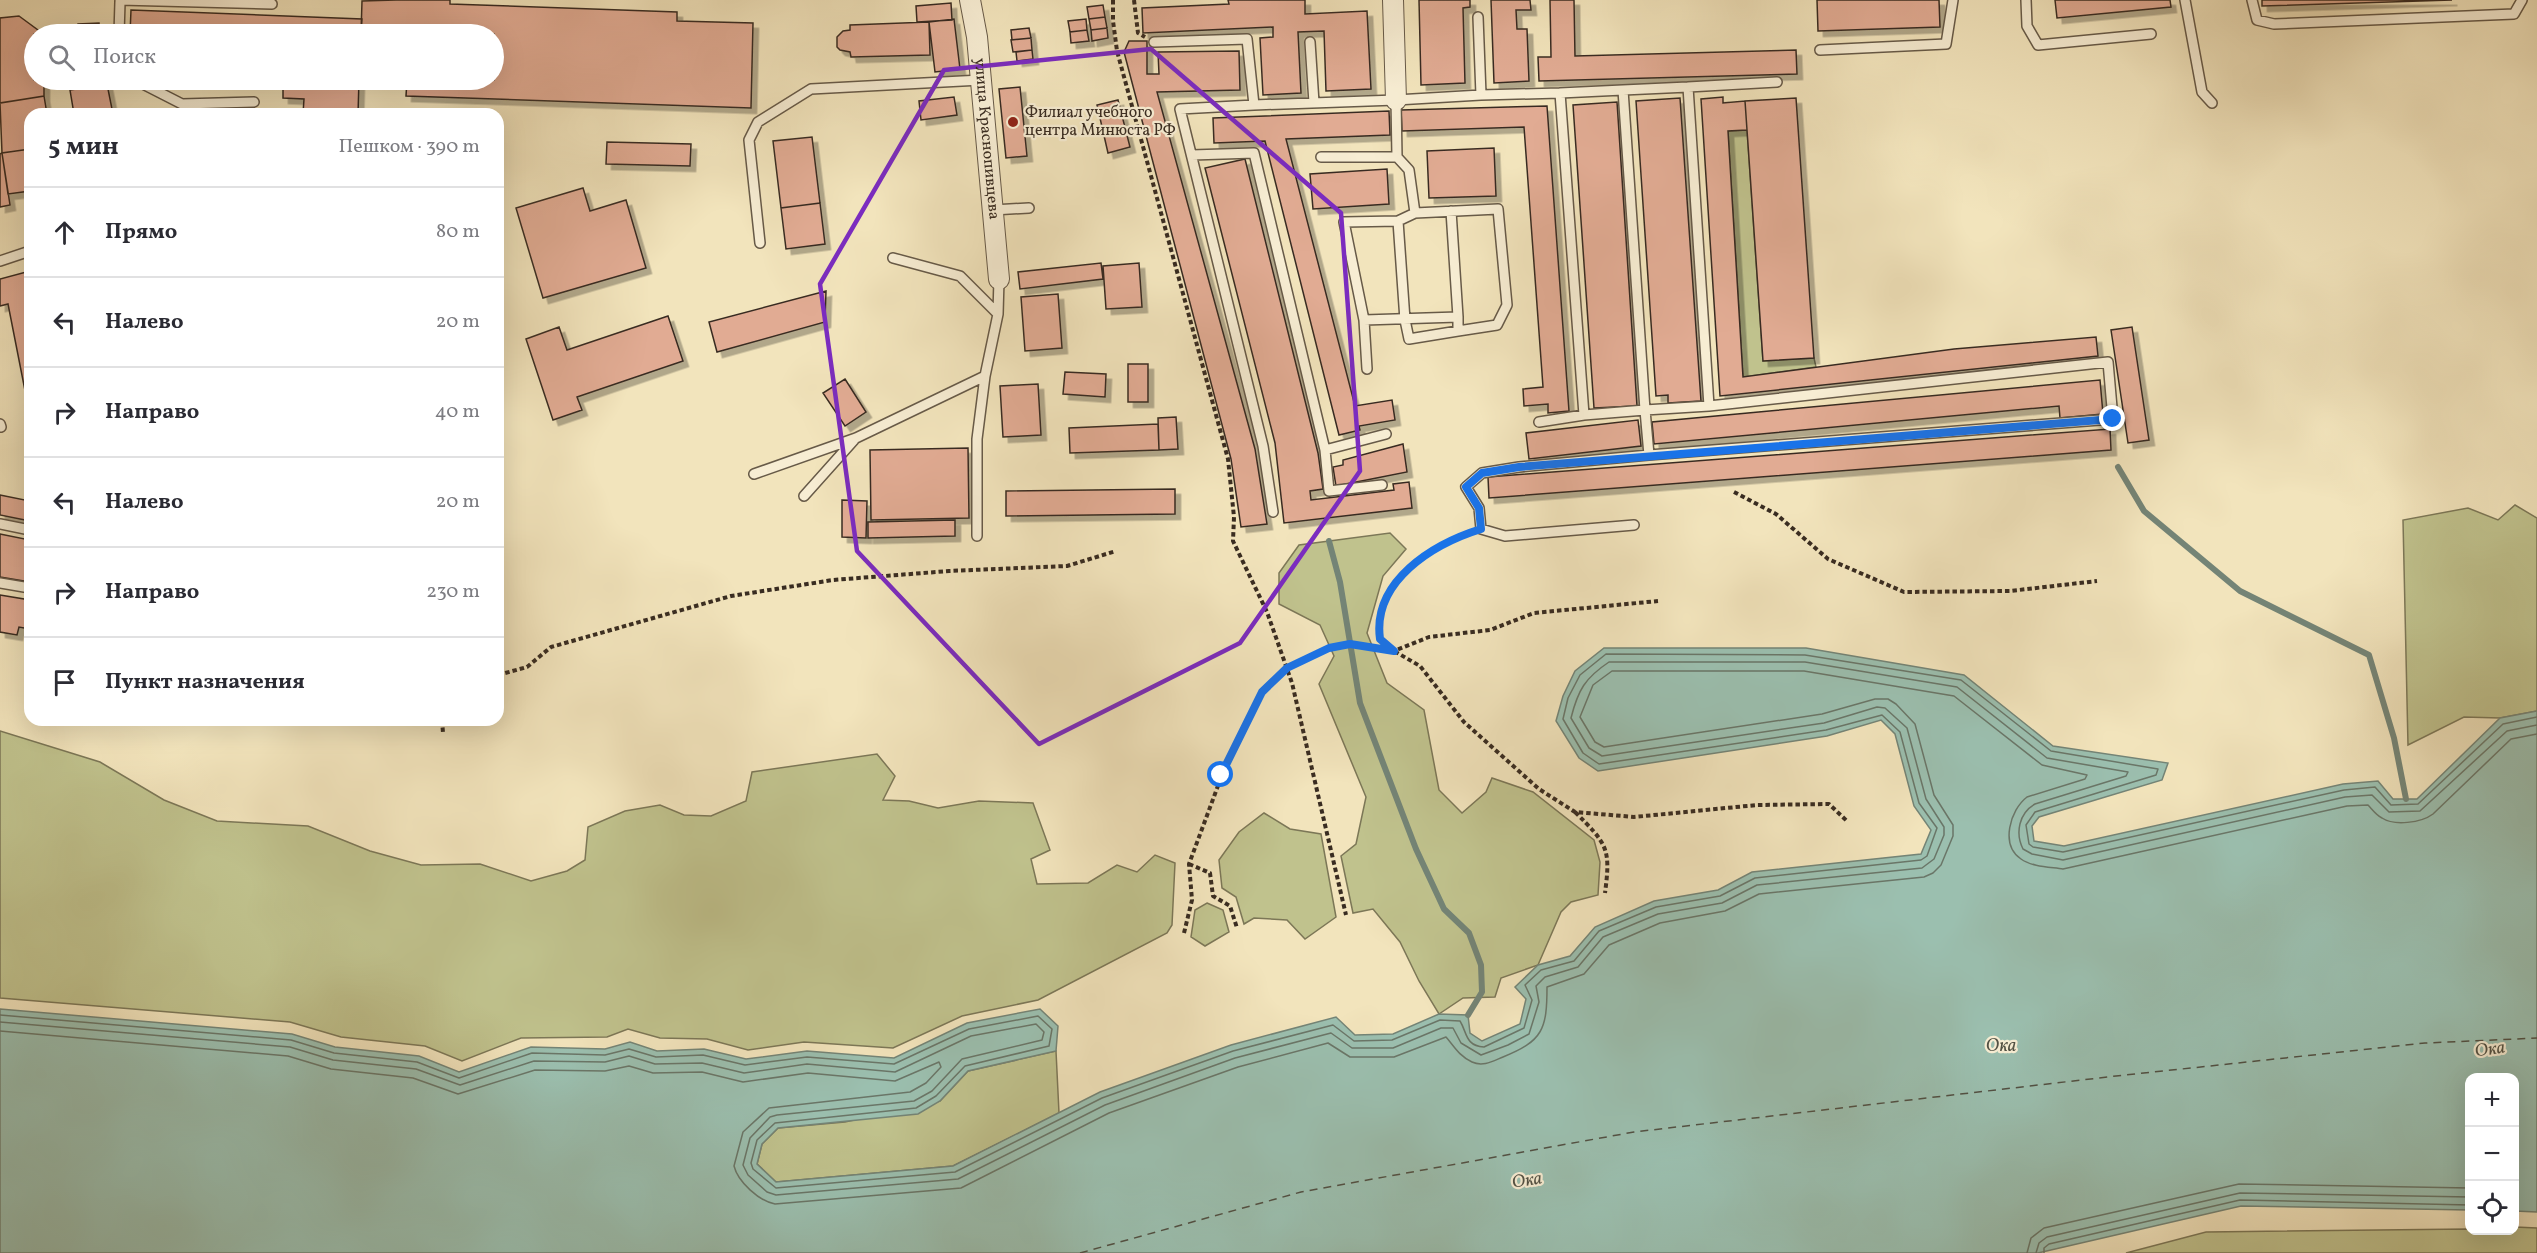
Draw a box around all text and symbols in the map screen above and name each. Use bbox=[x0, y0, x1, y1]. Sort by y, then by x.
search box bbox=[24, 24, 504, 90]
icon: search bbox=[45, 41, 78, 74]
text: Поиск bbox=[93, 42, 156, 73]
street label: улица Краснопивцева bbox=[968, 57, 1005, 221]
place label: Филиал учебного центра Минюста РФ bbox=[1025, 102, 1176, 142]
marker: Филиал учебного центра Минюста РФ bbox=[1006, 115, 1020, 129]
text: 5 мин bbox=[48, 129, 119, 165]
text: Пешком · 390 m bbox=[338, 133, 480, 161]
icon: ahead bbox=[48, 216, 81, 249]
text: Прямо bbox=[105, 217, 177, 248]
text: 80 m bbox=[436, 218, 480, 246]
icon: left bbox=[48, 306, 81, 339]
text: Налево bbox=[105, 307, 184, 338]
text: 20 m bbox=[436, 308, 480, 336]
icon: right bbox=[48, 396, 81, 429]
text: Направо bbox=[105, 397, 199, 428]
text: 40 m bbox=[435, 398, 480, 426]
route end bbox=[2099, 405, 2125, 431]
icon: left bbox=[48, 486, 81, 519]
text: Налево bbox=[105, 487, 184, 518]
text: 20 m bbox=[436, 488, 480, 516]
icon: right bbox=[48, 576, 81, 609]
text: Направо bbox=[105, 577, 199, 608]
text: 230 m bbox=[426, 578, 480, 606]
icon: arrive bbox=[48, 666, 81, 699]
text: Пункт назначения bbox=[105, 667, 305, 698]
route start bbox=[1207, 761, 1233, 787]
water label: Ока bbox=[1986, 1034, 2016, 1059]
water label: Ока bbox=[2473, 1036, 2507, 1064]
map controls bbox=[2465, 1073, 2519, 1235]
button: + bbox=[2465, 1073, 2519, 1127]
button: − bbox=[2465, 1127, 2519, 1181]
water label: Ока bbox=[1510, 1166, 1544, 1196]
button: locate bbox=[2465, 1181, 2519, 1235]

